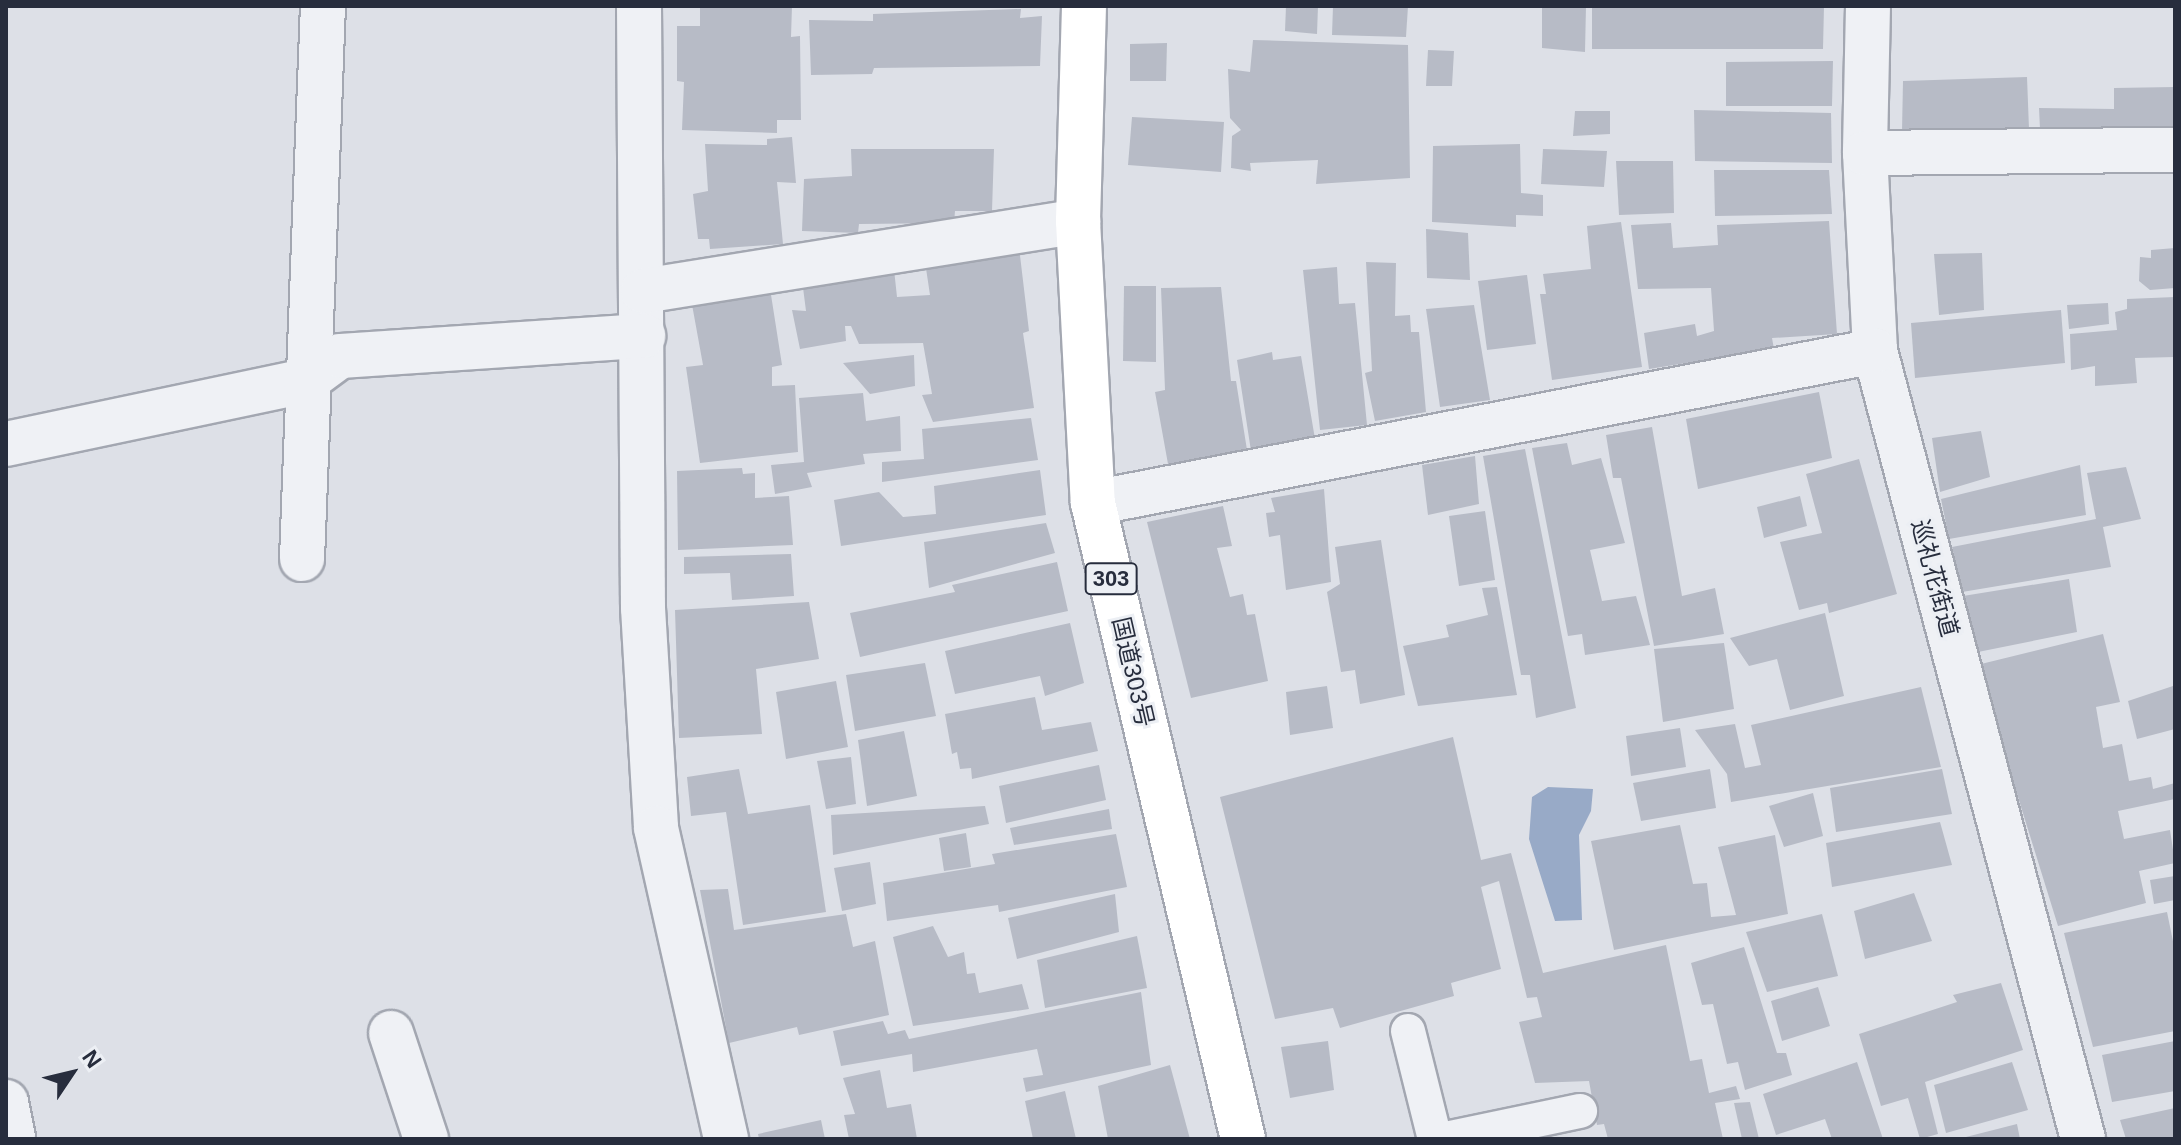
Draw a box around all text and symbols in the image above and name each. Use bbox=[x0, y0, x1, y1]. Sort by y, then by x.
street label: 巡礼花街道 bbox=[1906, 516, 1964, 640]
road number: 303 bbox=[1083, 561, 1139, 597]
street label: 国道303号 bbox=[1106, 614, 1160, 730]
north arrow bbox=[32, 1033, 112, 1113]
text: N bbox=[77, 1045, 107, 1073]

